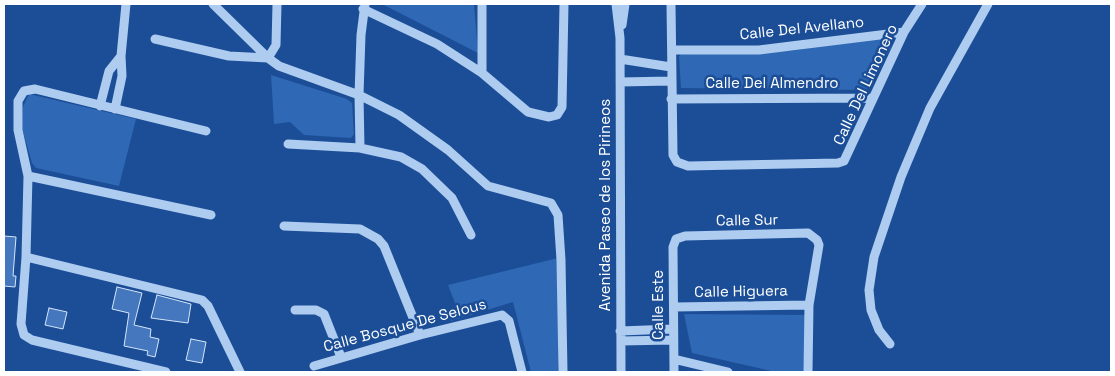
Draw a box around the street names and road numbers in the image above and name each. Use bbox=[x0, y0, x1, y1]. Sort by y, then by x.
street label: Calle Del Avellano bbox=[739, 14, 865, 44]
street label: Calle Del Limonero bbox=[830, 22, 902, 148]
street label: Calle Del Almendro bbox=[705, 75, 839, 93]
street label: Avenida Paseo de los Pirineos bbox=[597, 99, 615, 311]
street label: Calle Sur bbox=[716, 211, 778, 231]
street label: Calle Este bbox=[650, 270, 668, 340]
street label: Calle Higuera bbox=[694, 282, 788, 302]
street label: Calle Bosque De Selous bbox=[322, 296, 488, 356]

